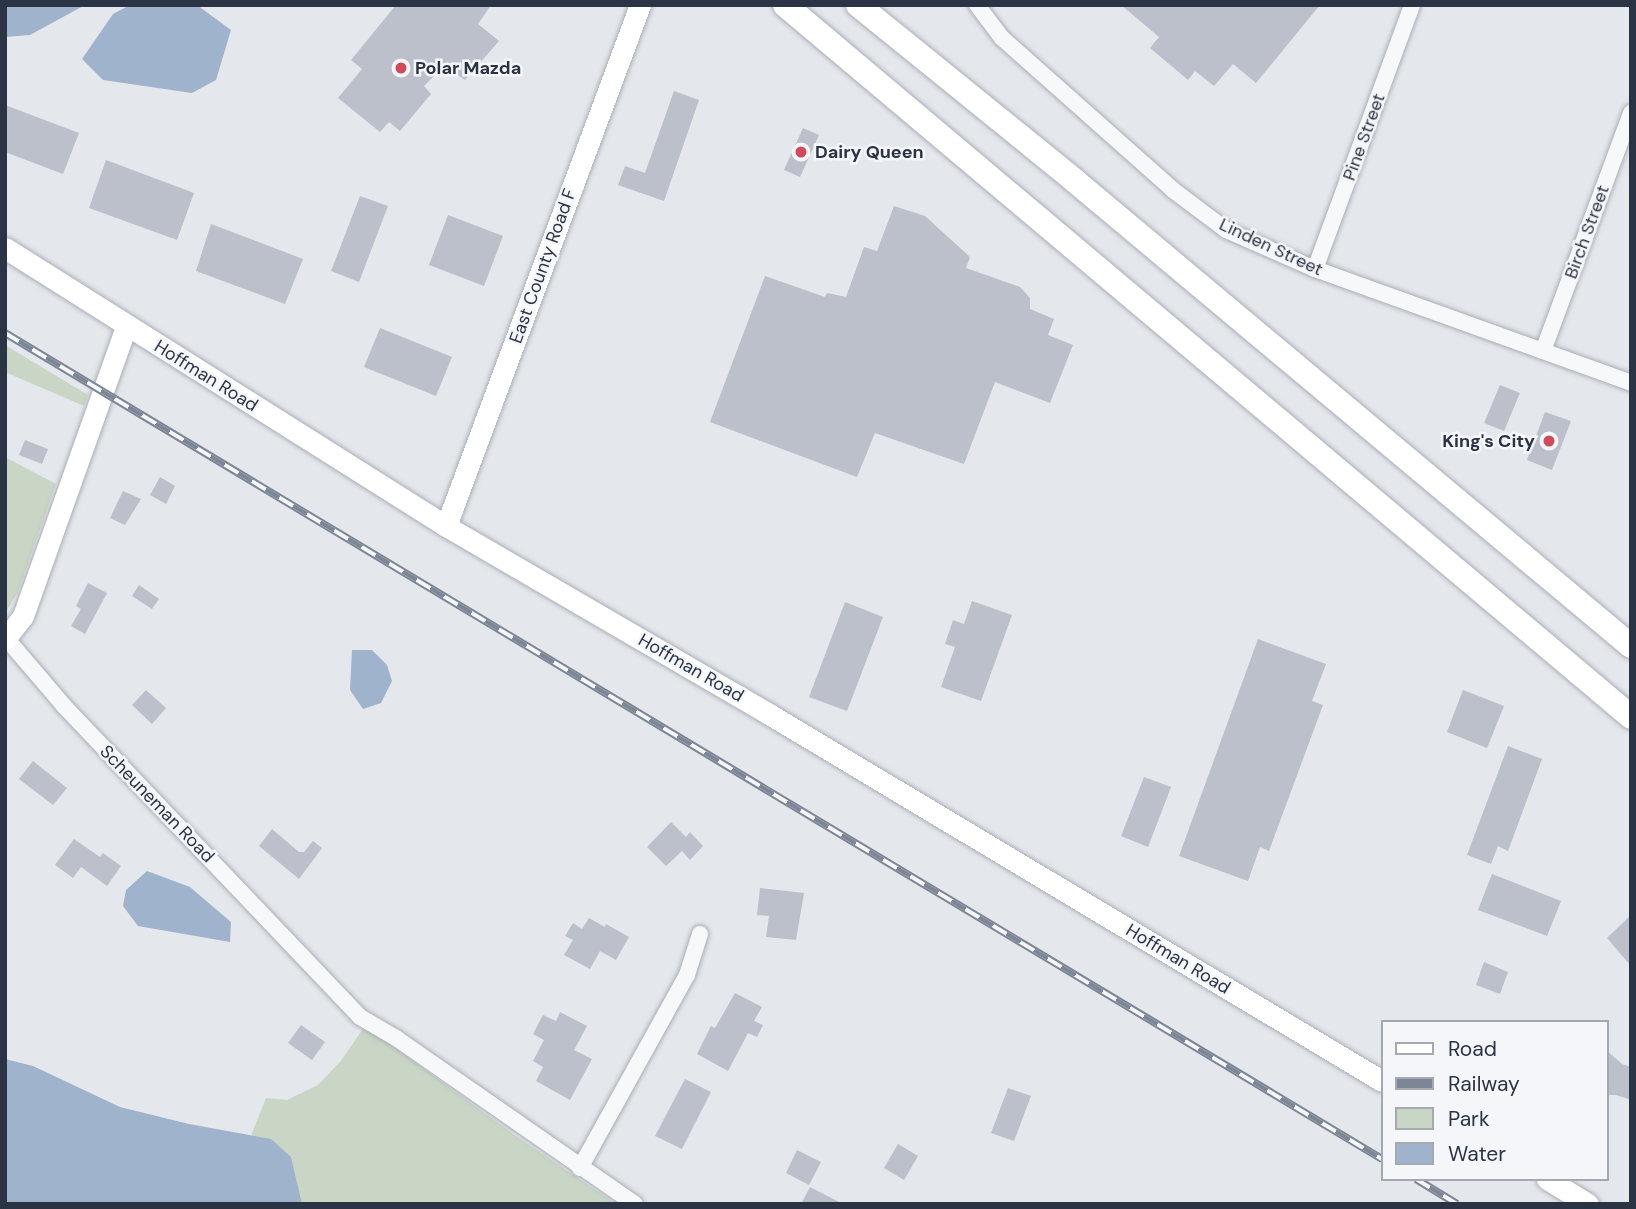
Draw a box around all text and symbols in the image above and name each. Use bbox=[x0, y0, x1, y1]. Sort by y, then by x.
place label: Polar Mazda bbox=[415, 57, 521, 79]
marker: Polar Mazda bbox=[393, 60, 409, 76]
street label: Pine Street bbox=[1338, 90, 1390, 184]
place label: Dairy Queen bbox=[815, 141, 924, 163]
marker: Dairy Queen bbox=[793, 144, 809, 160]
street label: Birch Street bbox=[1560, 182, 1614, 282]
street label: East County Road F bbox=[505, 186, 581, 346]
street label: Linden Street bbox=[1216, 214, 1326, 280]
street label: Hoffman Road bbox=[150, 336, 262, 416]
place label: King's City bbox=[1442, 430, 1535, 452]
marker: King's City bbox=[1541, 433, 1557, 449]
street label: Hoffman Road bbox=[634, 629, 748, 707]
street label: Scheuneman Road bbox=[95, 741, 219, 867]
street label: Hoffman Road bbox=[1122, 919, 1234, 999]
legend bbox=[1380, 1020, 1608, 1181]
text: Road bbox=[1448, 1035, 1497, 1063]
text: Railway bbox=[1448, 1070, 1520, 1098]
text: Park bbox=[1448, 1105, 1489, 1133]
text: Water bbox=[1448, 1140, 1506, 1168]

